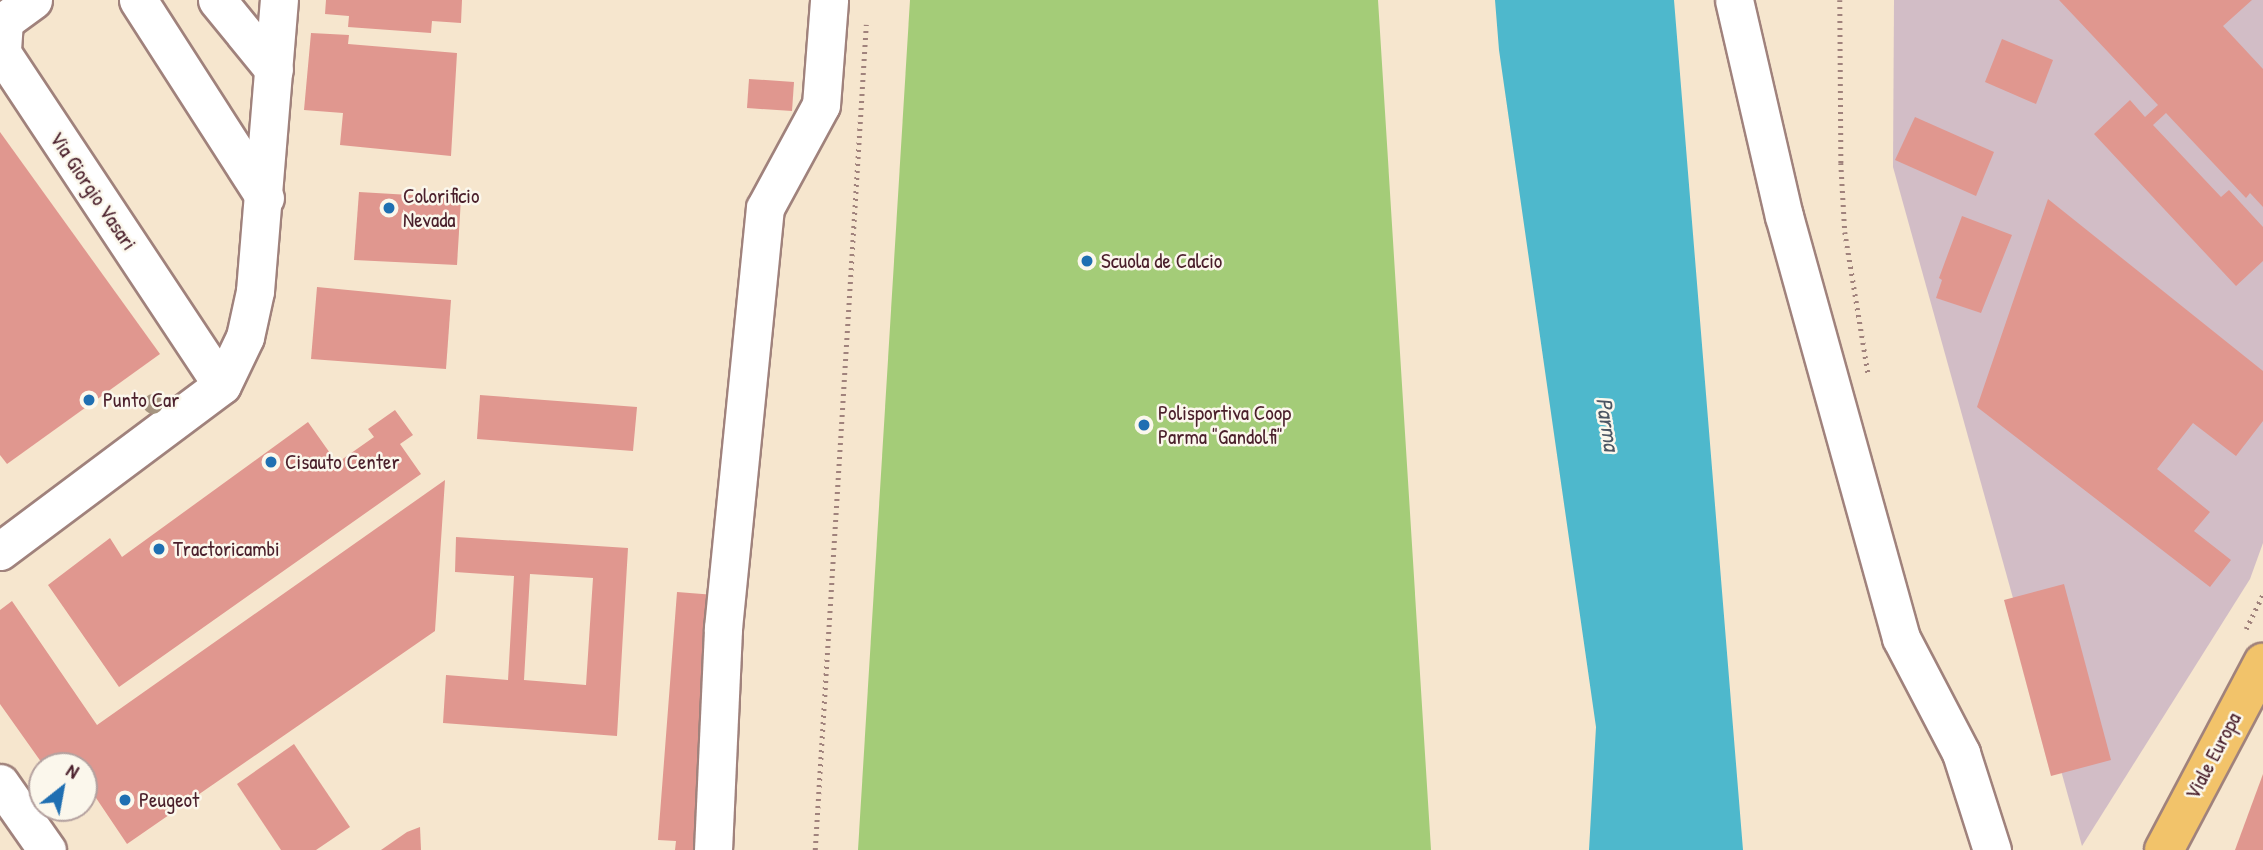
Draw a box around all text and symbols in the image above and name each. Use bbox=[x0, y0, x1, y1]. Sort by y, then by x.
street label: Via Giorgio Vasari bbox=[44, 127, 142, 255]
place label: Colorificio Nevada bbox=[403, 183, 480, 233]
marker: Colorificio Nevada bbox=[381, 200, 397, 216]
place label: Scuola de Calcio bbox=[1101, 248, 1222, 274]
marker: Scuola de Calcio bbox=[1079, 253, 1095, 269]
place label: Punto Car bbox=[103, 387, 179, 413]
marker: Punto Car bbox=[81, 392, 97, 408]
water label: Parma bbox=[1590, 395, 1626, 453]
place label: Polisportiva Coop Parma "Gandolfi" bbox=[1158, 400, 1291, 450]
marker: Polisportiva Coop Parma "Gandolfi" bbox=[1136, 417, 1152, 433]
place label: Cisauto Center bbox=[285, 449, 399, 475]
marker: Cisauto Center bbox=[263, 454, 279, 470]
place label: Tractoricambi bbox=[173, 536, 280, 562]
marker: Tractoricambi bbox=[151, 541, 167, 557]
street label: Viale Europa bbox=[2180, 708, 2246, 804]
north arrow bbox=[28, 752, 98, 822]
text: N bbox=[62, 757, 84, 784]
place label: Peugeot bbox=[139, 787, 199, 813]
marker: Peugeot bbox=[117, 792, 133, 808]

